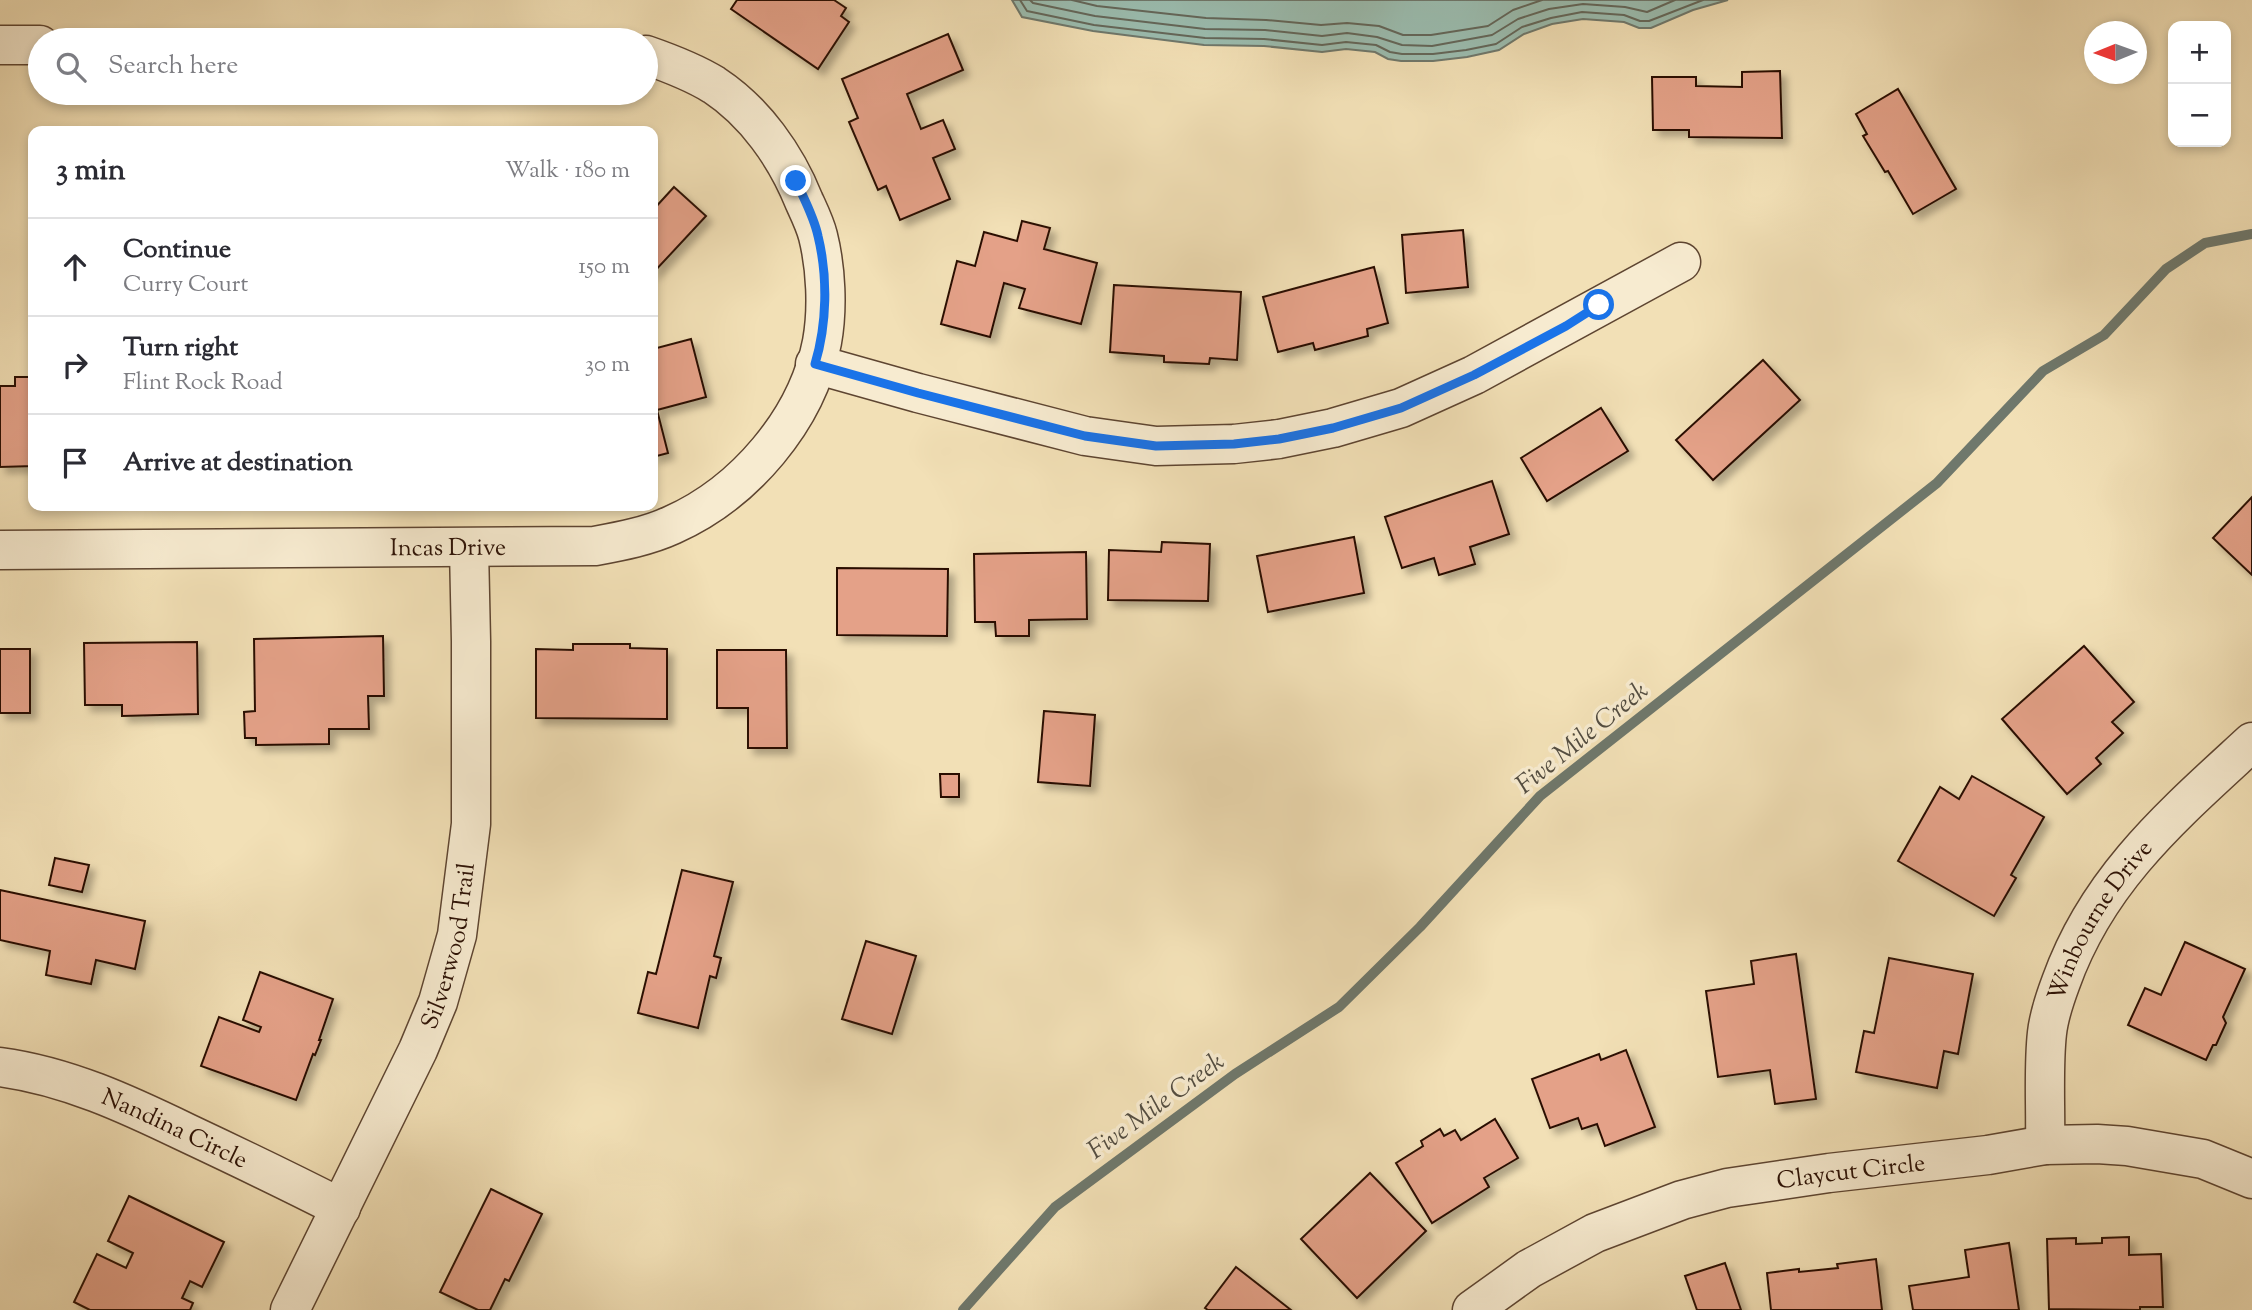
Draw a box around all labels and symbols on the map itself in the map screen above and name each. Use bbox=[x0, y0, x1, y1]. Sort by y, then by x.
north arrow bbox=[2084, 21, 2147, 84]
route end bbox=[780, 165, 811, 196]
route start bbox=[1583, 289, 1614, 320]
street label: Incas Drive bbox=[390, 532, 506, 566]
water label: Five Mile Creek bbox=[1508, 674, 1657, 804]
street label: Winbourne Drive bbox=[2041, 833, 2161, 1006]
street label: Silverwood Trail bbox=[413, 861, 485, 1035]
water label: Five Mile Creek bbox=[1080, 1044, 1233, 1169]
street label: Nandina Circle bbox=[96, 1081, 253, 1178]
street label: Claycut Circle bbox=[1775, 1147, 1927, 1199]

